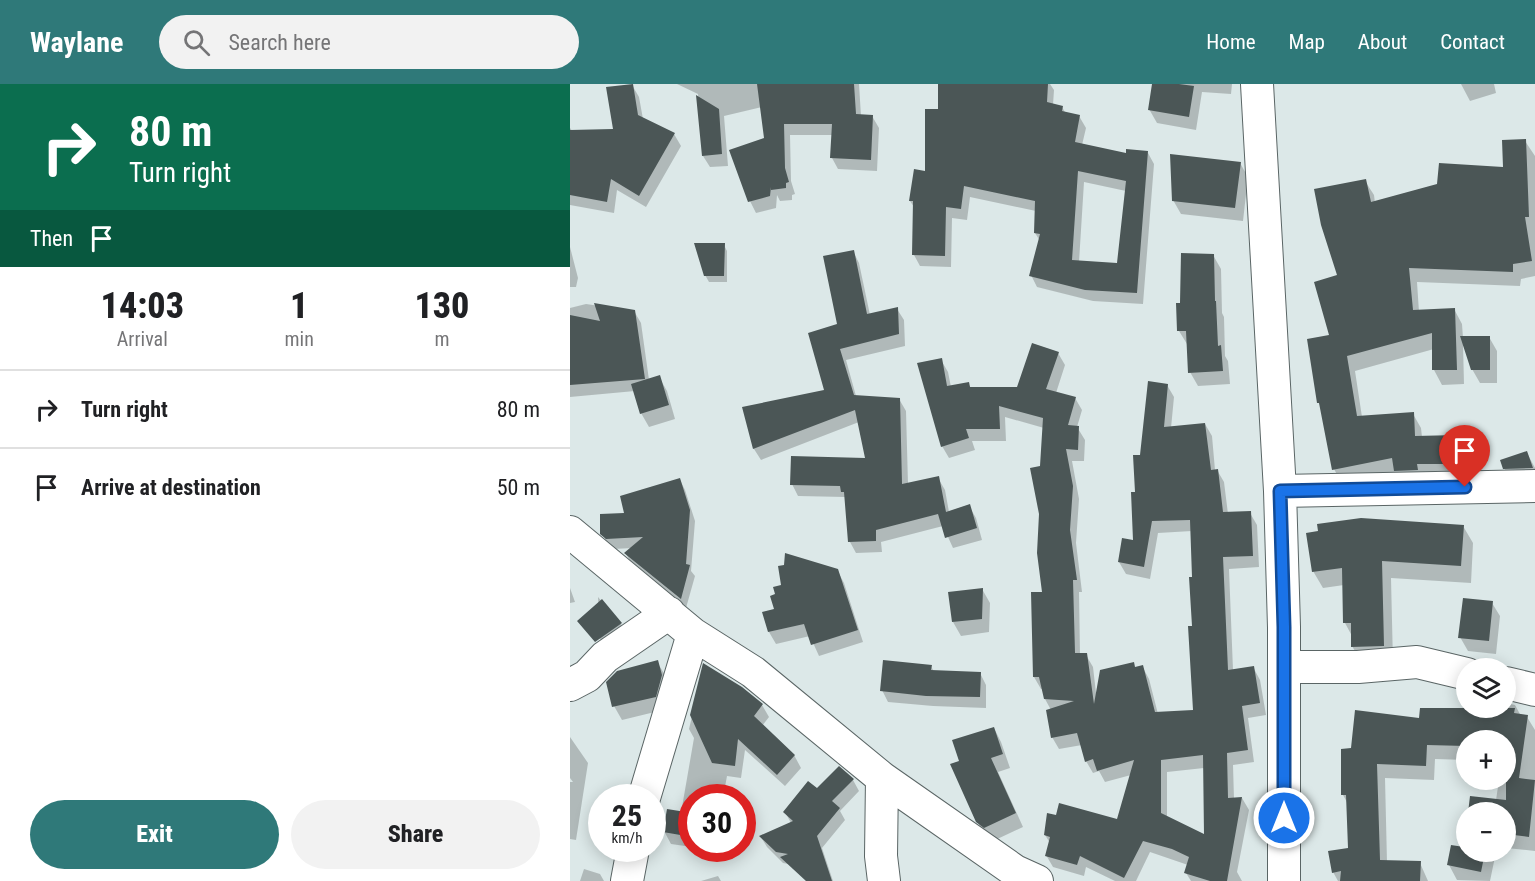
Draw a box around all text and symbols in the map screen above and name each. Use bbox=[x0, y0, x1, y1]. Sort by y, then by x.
search box bbox=[159, 15, 579, 69]
text: Waylane bbox=[30, 26, 123, 59]
icon: search bbox=[180, 26, 213, 59]
text: Search here bbox=[228, 30, 331, 55]
text: Home bbox=[1206, 30, 1256, 54]
text: Map bbox=[1289, 30, 1325, 54]
text: About bbox=[1358, 30, 1407, 54]
text: Contact bbox=[1440, 30, 1505, 54]
text: 80 m bbox=[129, 107, 212, 156]
icon: right bbox=[30, 108, 108, 186]
text: Turn right bbox=[129, 157, 231, 189]
icon: arrive bbox=[85, 222, 118, 255]
text: Then bbox=[30, 226, 73, 251]
text: 14:03 bbox=[101, 285, 184, 327]
text: 1 bbox=[290, 285, 308, 327]
text: 130 bbox=[414, 285, 469, 327]
text: Arrival bbox=[117, 327, 168, 351]
text: min bbox=[285, 327, 314, 351]
text: m bbox=[434, 327, 449, 351]
icon: right bbox=[30, 393, 63, 426]
text: Turn right bbox=[81, 397, 168, 422]
text: 80 m bbox=[497, 397, 540, 422]
pin bbox=[1439, 425, 1490, 487]
icon: arrive bbox=[1448, 434, 1481, 467]
icon: arrive bbox=[30, 471, 63, 504]
text: Arrive at destination bbox=[81, 475, 261, 500]
text: 50 m bbox=[497, 475, 540, 500]
map controls bbox=[1456, 658, 1516, 862]
button: layers bbox=[1456, 658, 1516, 718]
button: + bbox=[1456, 730, 1516, 790]
speed limit sign: 30 bbox=[678, 784, 756, 862]
position arrow bbox=[1252, 786, 1316, 850]
text: 25 bbox=[612, 798, 642, 833]
button: Exit bbox=[30, 800, 279, 869]
button: Share bbox=[291, 800, 540, 869]
button: − bbox=[1456, 802, 1516, 862]
text: km/h bbox=[612, 829, 642, 847]

